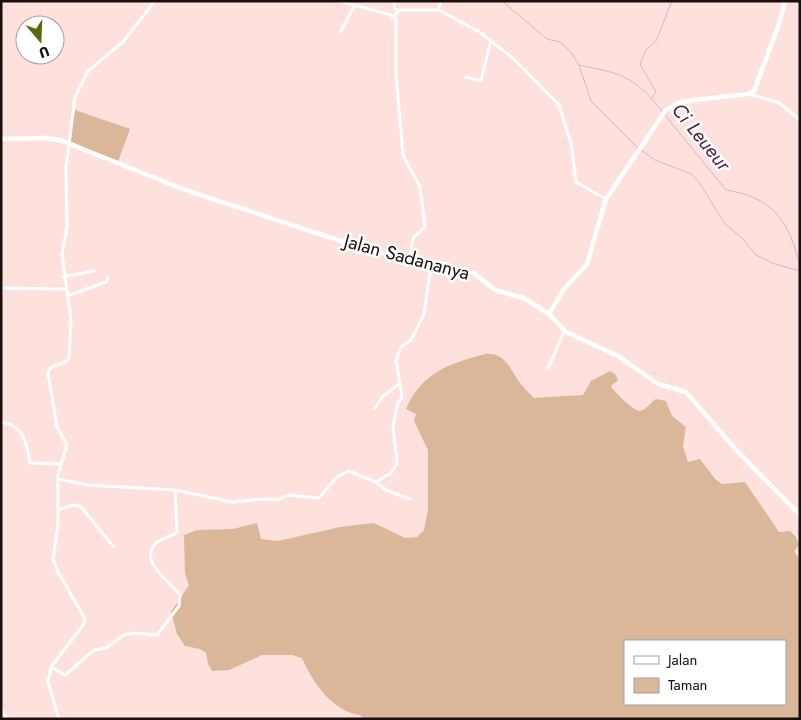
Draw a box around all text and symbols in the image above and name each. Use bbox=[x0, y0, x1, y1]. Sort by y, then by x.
north arrow bbox=[15, 15, 65, 65]
text: U bbox=[36, 41, 52, 63]
water label: Ci Leueur bbox=[665, 97, 738, 178]
street label: Jalan Sadananya bbox=[338, 227, 473, 287]
legend bbox=[624, 640, 786, 705]
text: Jalan bbox=[666, 649, 697, 671]
text: Taman bbox=[668, 674, 707, 696]

